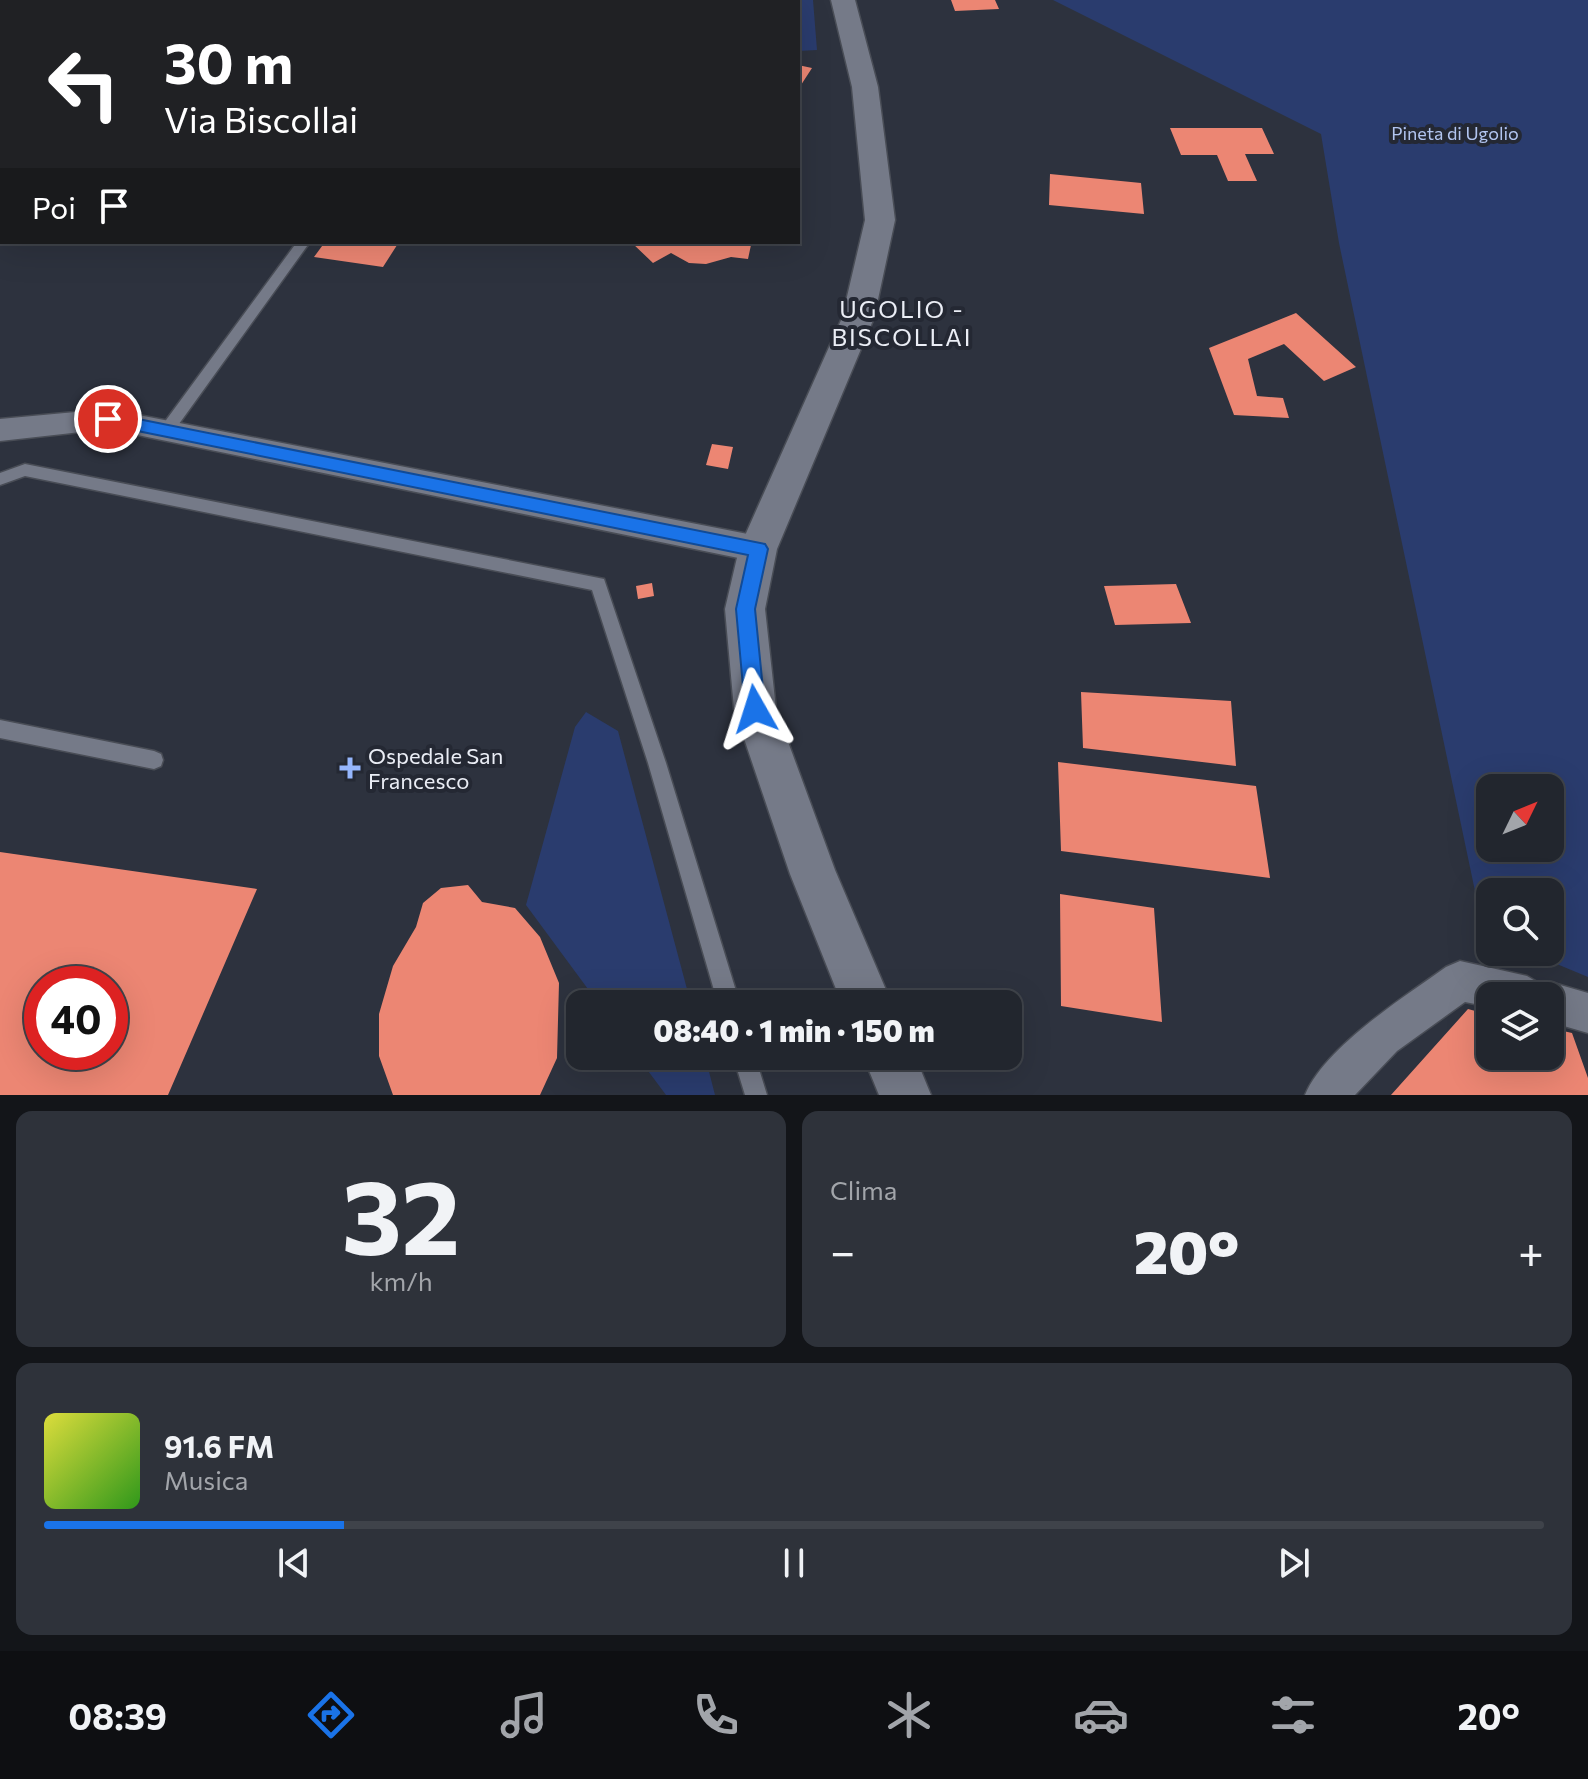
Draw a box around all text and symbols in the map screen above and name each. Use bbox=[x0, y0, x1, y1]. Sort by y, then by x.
text: 30 m bbox=[164, 27, 293, 96]
icon: left bbox=[32, 32, 136, 136]
text: Via Biscollai bbox=[164, 96, 358, 140]
park label: Pineta di Ugolio bbox=[1391, 122, 1519, 144]
icon: arrive bbox=[92, 184, 136, 228]
text: Poi bbox=[32, 188, 76, 225]
district label: UGOLIO - BISCOLLAI bbox=[831, 294, 973, 351]
pin bbox=[74, 385, 142, 453]
icon: arrive bbox=[86, 397, 130, 441]
position arrow bbox=[713, 667, 797, 751]
place label: Ospedale San Francesco bbox=[368, 742, 503, 794]
marker: Ospedale San Francesco bbox=[339, 757, 361, 779]
north arrow bbox=[1476, 774, 1564, 862]
map controls bbox=[1476, 774, 1564, 1070]
button: search bbox=[1476, 878, 1564, 966]
speed limit sign: 40 bbox=[24, 966, 128, 1070]
button: layers bbox=[1476, 982, 1564, 1070]
text: 08:40 · 1 min · 150 m bbox=[653, 1011, 935, 1048]
text: 32 bbox=[341, 1149, 461, 1276]
text: Clima bbox=[830, 1174, 897, 1205]
text: 20° bbox=[1134, 1213, 1239, 1286]
text: − bbox=[830, 1223, 855, 1277]
text: + bbox=[1518, 1223, 1544, 1277]
text: km/h bbox=[369, 1265, 433, 1296]
text: 91.6 FM bbox=[164, 1427, 274, 1464]
text: Musica bbox=[164, 1464, 248, 1495]
icon: previous bbox=[272, 1541, 316, 1585]
icon: pause bbox=[772, 1541, 816, 1585]
icon: next bbox=[1272, 1541, 1316, 1585]
icon: directions bbox=[303, 1687, 359, 1743]
icon: music bbox=[496, 1687, 552, 1743]
icon: phone bbox=[688, 1687, 744, 1743]
icon: climate bbox=[881, 1687, 937, 1743]
icon: car bbox=[1073, 1687, 1129, 1743]
icon: filters bbox=[1265, 1687, 1321, 1743]
text: 08:39 bbox=[68, 1693, 167, 1737]
text: 20° bbox=[1458, 1693, 1520, 1737]

